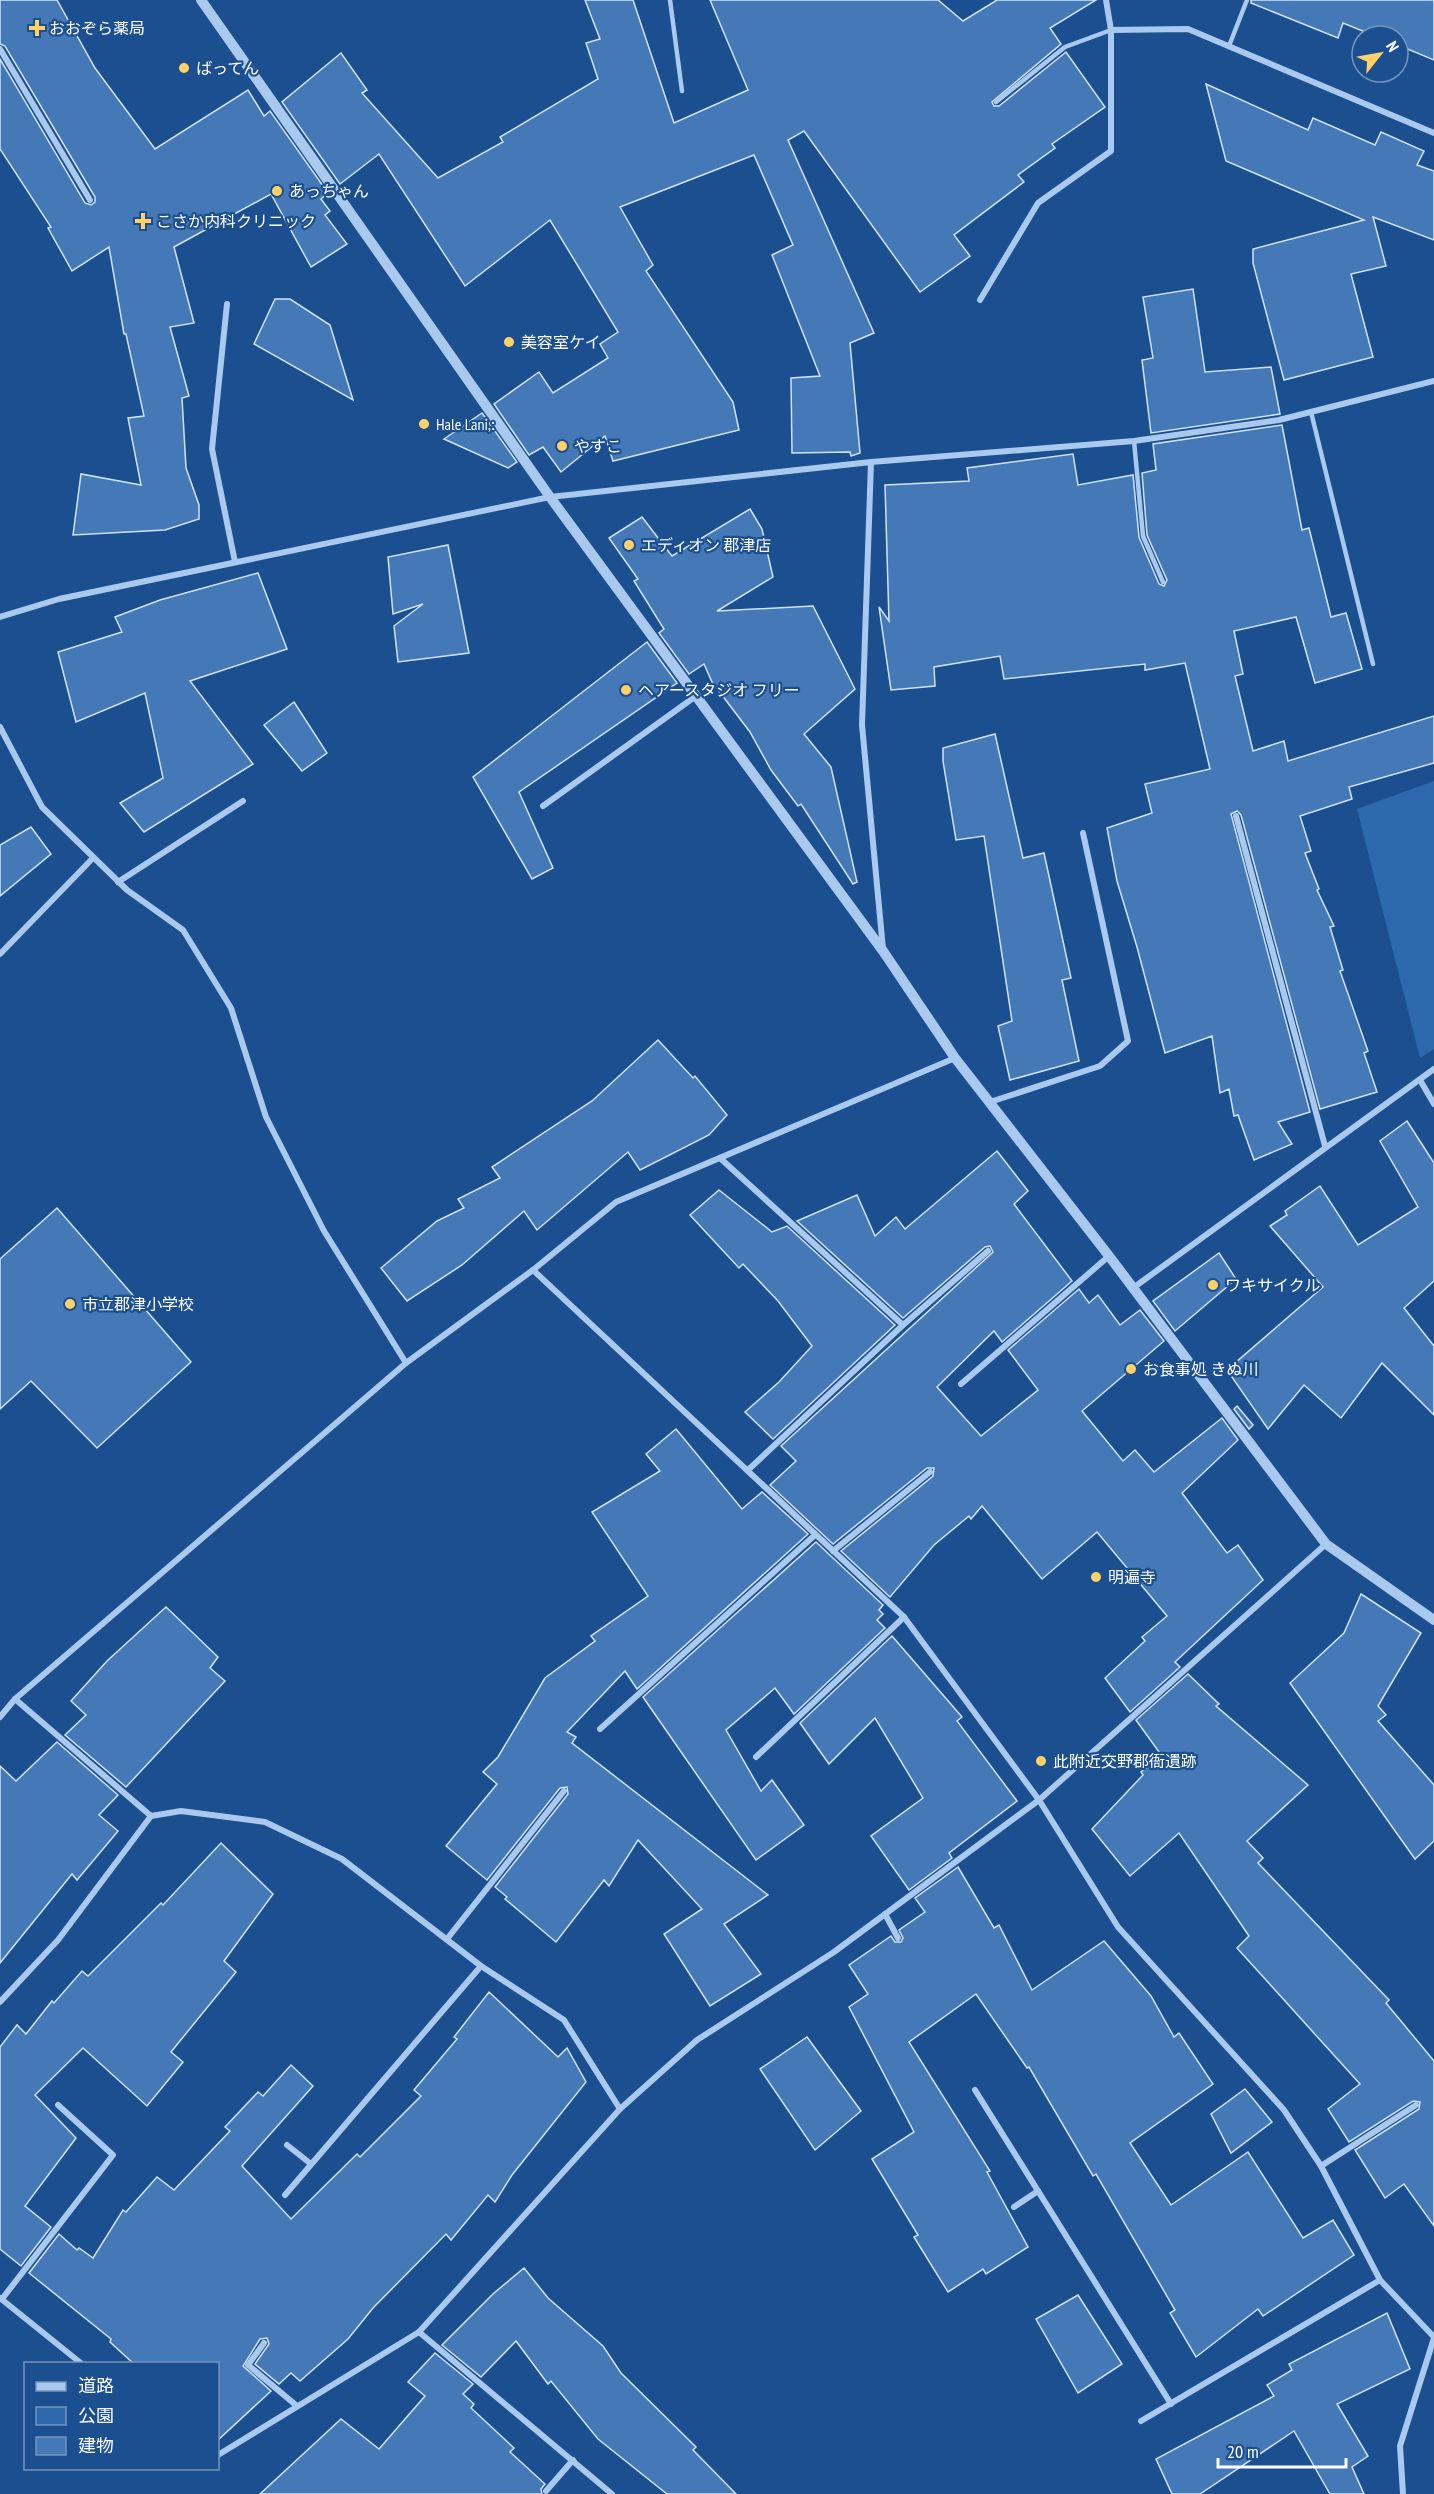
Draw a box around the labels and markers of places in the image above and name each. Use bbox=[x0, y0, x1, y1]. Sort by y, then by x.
place label: おおぞら薬局 bbox=[49, 18, 145, 38]
marker: おおぞら薬局 bbox=[30, 21, 44, 35]
place label: ばってん bbox=[196, 58, 259, 78]
marker: ばってん bbox=[177, 61, 191, 75]
place label: あっちゃん bbox=[289, 181, 369, 201]
marker: あっちゃん bbox=[270, 184, 284, 198]
place label: こさか内科クリニック bbox=[156, 211, 316, 231]
marker: こさか内科クリニック bbox=[134, 212, 152, 230]
place label: 美容室ケイ bbox=[521, 332, 601, 352]
marker: 美容室ケイ bbox=[502, 335, 516, 349]
place label: Hale Lani,: bbox=[436, 414, 494, 434]
marker: Hale Lani,: bbox=[417, 417, 431, 431]
place label: やすこ bbox=[574, 436, 622, 456]
marker: やすこ bbox=[555, 439, 569, 453]
place label: エディオン 郡津店 bbox=[641, 535, 771, 555]
marker: エディオン 郡津店 bbox=[622, 538, 636, 552]
place label: ヘアースタジオ フリー bbox=[638, 680, 800, 700]
marker: ヘアースタジオ フリー bbox=[619, 683, 633, 697]
place label: ワキサイクル bbox=[1225, 1275, 1320, 1295]
marker: ワキサイクル bbox=[1206, 1278, 1220, 1292]
place label: 市立郡津小学校 bbox=[82, 1294, 194, 1314]
marker: 市立郡津小学校 bbox=[63, 1297, 77, 1311]
place label: お食事処 きぬ川 bbox=[1143, 1359, 1258, 1379]
marker: お食事処 きぬ川 bbox=[1124, 1362, 1138, 1376]
place label: 明遍寺 bbox=[1108, 1567, 1156, 1587]
marker: 明遍寺 bbox=[1089, 1570, 1103, 1584]
place label: 此附近交野郡衙遺跡 bbox=[1053, 1751, 1197, 1771]
marker: 此附近交野郡衙遺跡 bbox=[1034, 1754, 1048, 1768]

